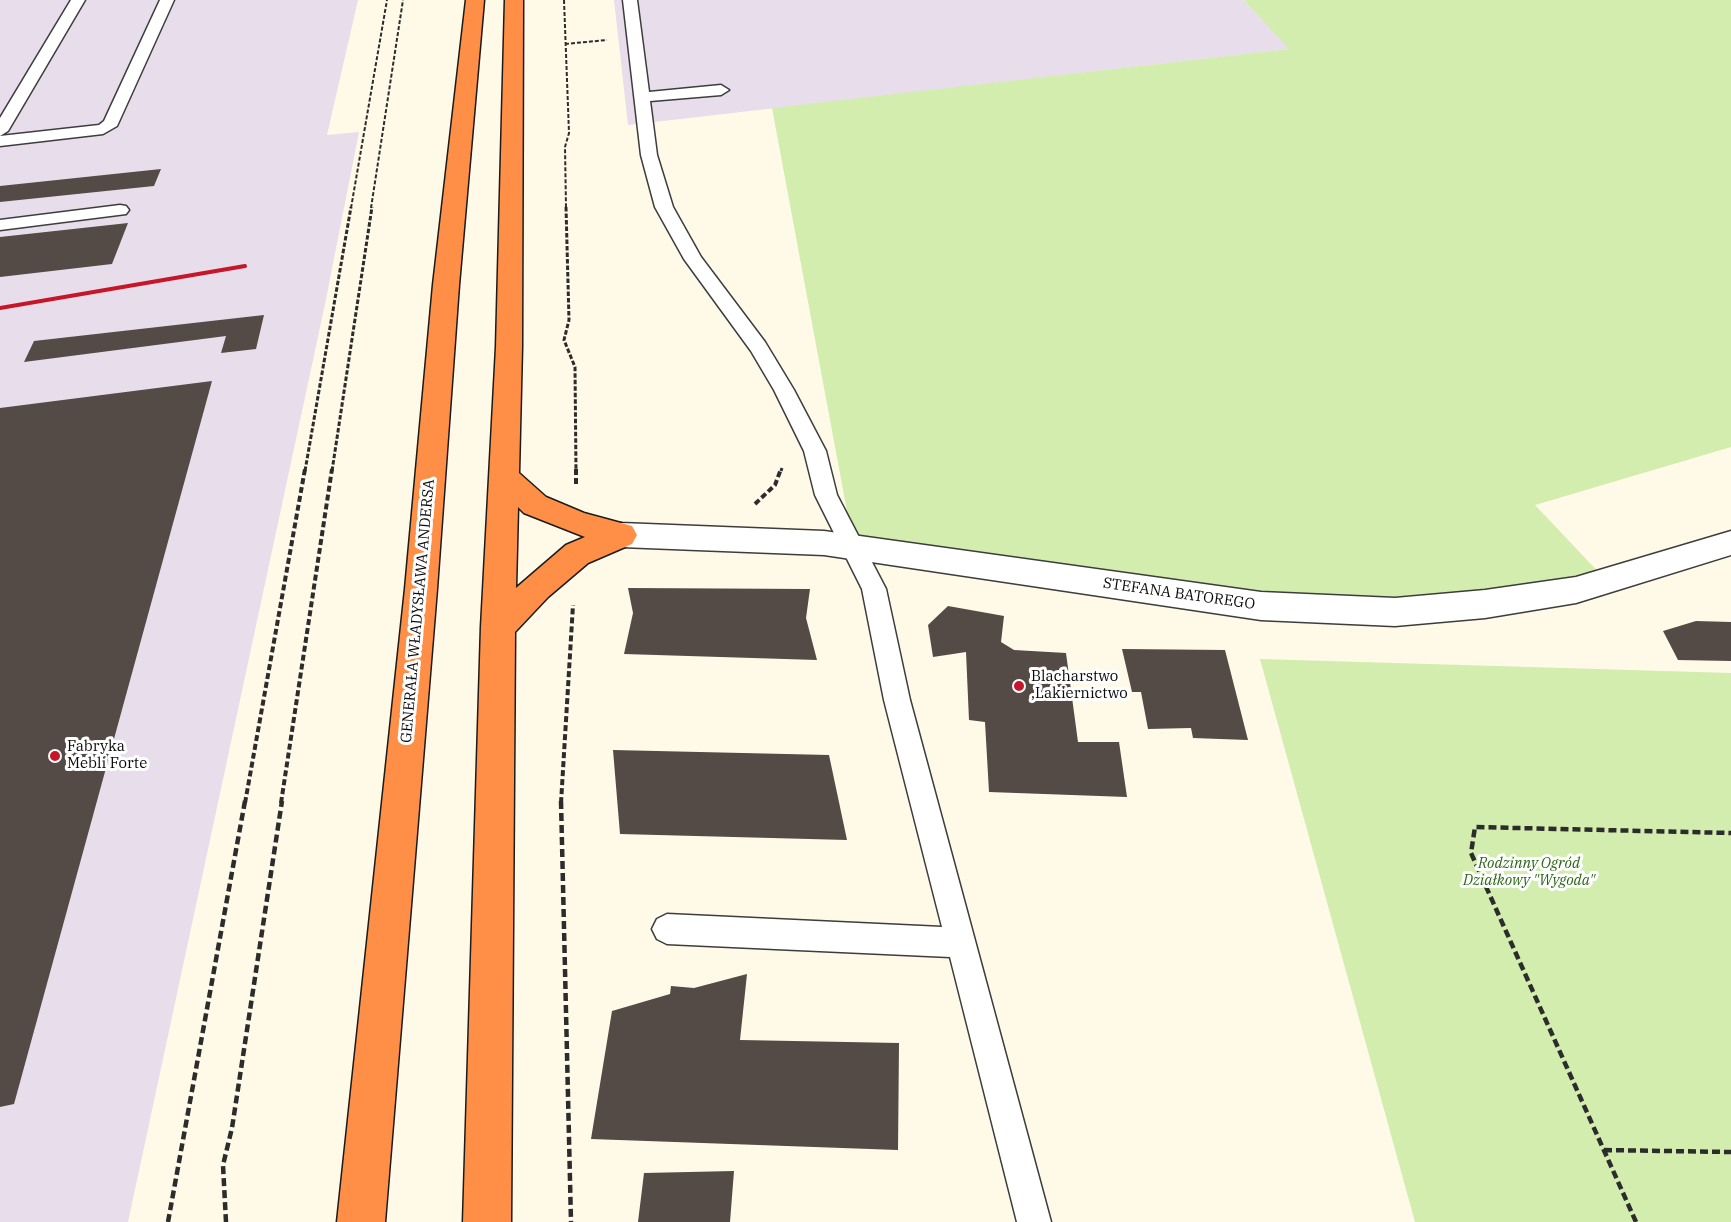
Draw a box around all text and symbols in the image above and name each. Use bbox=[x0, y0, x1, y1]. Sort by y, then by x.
street label: GENERAŁA WŁADYSŁAWA ANDERSA bbox=[397, 478, 439, 744]
street label: STEFANA BATOREGO bbox=[1102, 574, 1256, 614]
place label: Blacharstwo ,Lakiernictwo bbox=[1031, 668, 1128, 703]
marker: Blacharstwo ,Lakiernictwo bbox=[1012, 679, 1026, 693]
place label: Fabryka Mebli Forte bbox=[67, 738, 147, 773]
marker: Fabryka Mebli Forte bbox=[48, 749, 62, 763]
park label: Rodzinny Ogród Działkowy "Wygoda" bbox=[1463, 855, 1595, 890]

